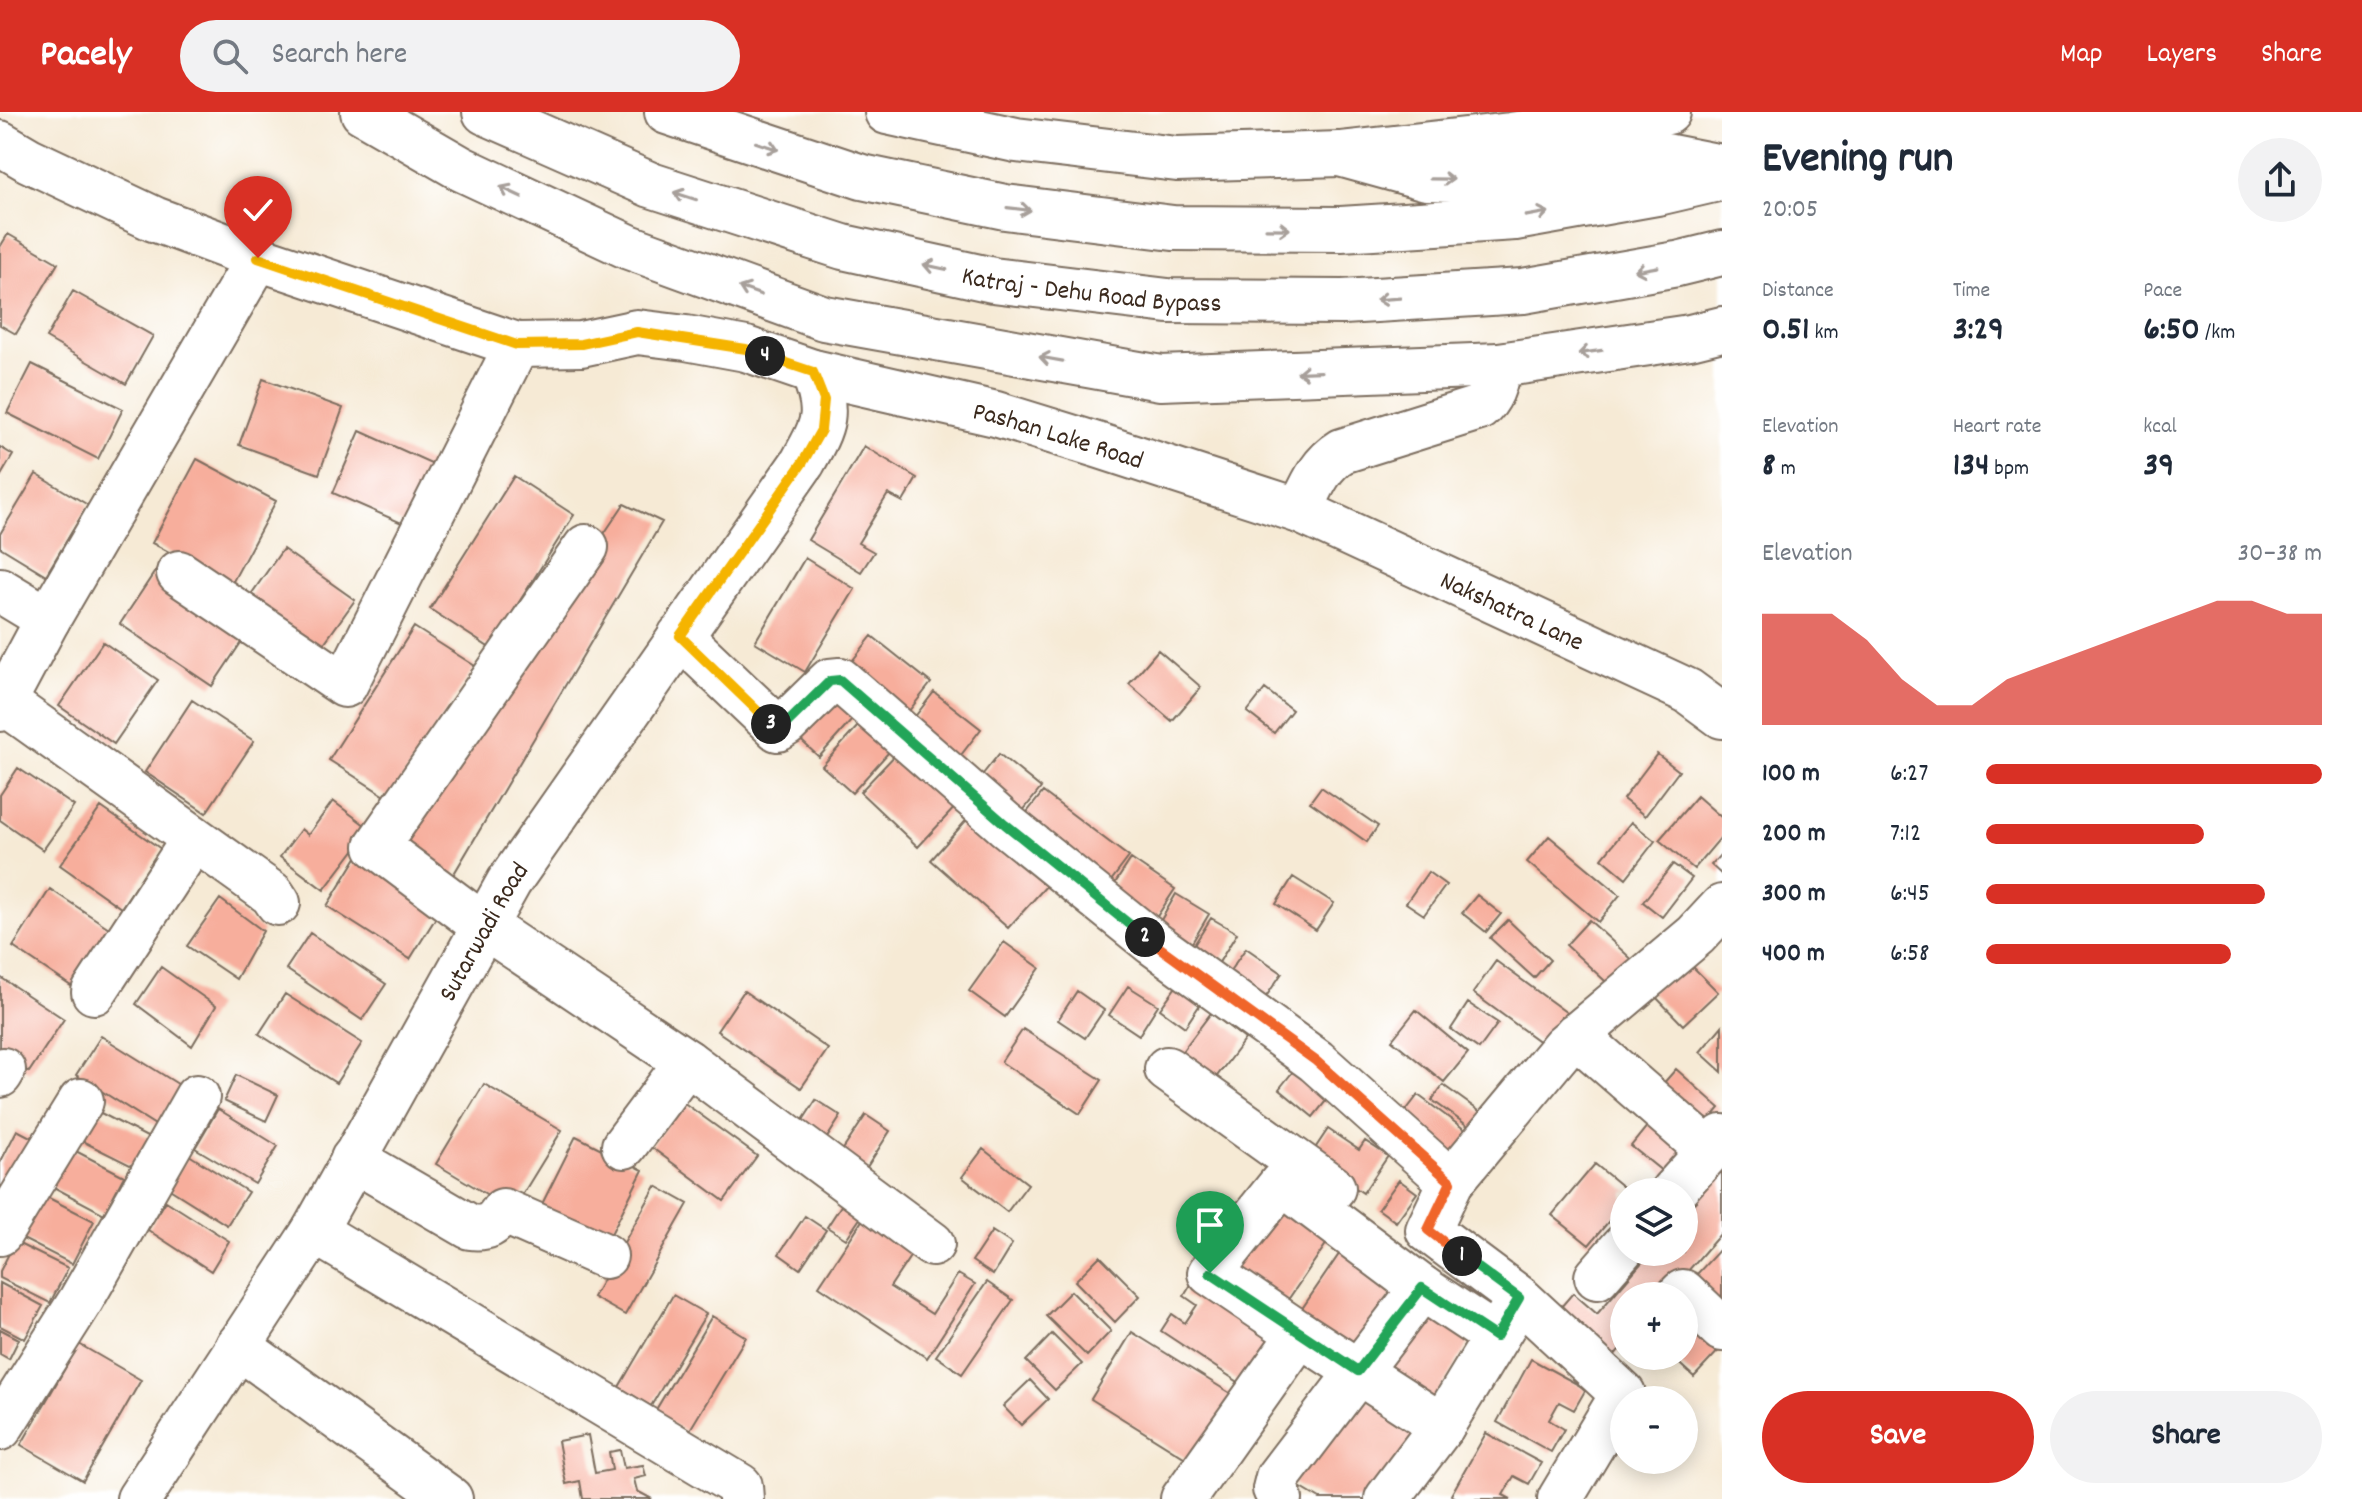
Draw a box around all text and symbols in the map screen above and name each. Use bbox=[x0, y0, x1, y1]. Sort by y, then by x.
search box bbox=[180, 20, 740, 92]
text: Pacely bbox=[40, 29, 132, 84]
icon: search bbox=[208, 34, 252, 78]
text: Search here bbox=[272, 35, 407, 78]
text: Map bbox=[2060, 36, 2103, 76]
text: Layers bbox=[2147, 36, 2217, 76]
text: Share bbox=[2261, 36, 2322, 76]
text: Evening run bbox=[1762, 130, 1953, 193]
button: share bbox=[2238, 138, 2322, 222]
one-way arrow bbox=[754, 139, 779, 154]
one-way arrow bbox=[1428, 171, 1455, 186]
pin bbox=[224, 176, 292, 258]
one-way arrow bbox=[499, 183, 523, 198]
icon: check bbox=[236, 188, 280, 232]
one-way arrow bbox=[673, 188, 698, 202]
text: 20:05 bbox=[1762, 192, 1818, 229]
one-way arrow bbox=[1006, 202, 1031, 217]
one-way arrow bbox=[1524, 206, 1549, 221]
one-way arrow bbox=[1264, 221, 1291, 237]
one-way arrow bbox=[922, 259, 948, 274]
street label: Katraj - Dehu Road Bypass bbox=[958, 259, 1222, 323]
one-way arrow bbox=[1634, 263, 1659, 278]
text: Distance bbox=[1762, 276, 1834, 307]
text: Time bbox=[1953, 276, 1990, 307]
text: Pace bbox=[2143, 276, 2182, 307]
one-way arrow bbox=[738, 283, 763, 298]
one-way arrow bbox=[1375, 292, 1402, 307]
text: 0.51 bbox=[1762, 307, 1809, 356]
text: 3:29 bbox=[1953, 307, 2004, 356]
text: 6:50 bbox=[2143, 307, 2200, 356]
text: km bbox=[1809, 318, 1839, 349]
text: /km bbox=[2200, 318, 2235, 349]
pin: 4 bbox=[745, 336, 785, 376]
text: 4 bbox=[760, 340, 770, 371]
one-way arrow bbox=[1578, 345, 1603, 360]
one-way arrow bbox=[1039, 350, 1064, 365]
one-way arrow bbox=[1296, 365, 1323, 380]
street label: Pashan Lake Road bbox=[969, 394, 1148, 481]
text: Elevation bbox=[1762, 412, 1839, 443]
text: Heart rate bbox=[1953, 412, 2042, 443]
text: kcal bbox=[2143, 412, 2177, 443]
text: 8 bbox=[1762, 443, 1776, 492]
text: 134 bbox=[1953, 443, 1989, 492]
text: 39 bbox=[2143, 443, 2174, 492]
text: m bbox=[1776, 454, 1796, 485]
text: bpm bbox=[1989, 454, 2029, 485]
text: Elevation bbox=[1762, 536, 1852, 573]
text: 30–38 m bbox=[2238, 536, 2322, 573]
street label: Nakshatra Lane bbox=[1433, 564, 1589, 662]
pin: 3 bbox=[751, 704, 791, 744]
text: 3 bbox=[766, 708, 776, 739]
text: 100 m bbox=[1762, 756, 1820, 793]
text: 6:27 bbox=[1890, 756, 1928, 793]
text: 200 m bbox=[1762, 816, 1826, 853]
text: 7:12 bbox=[1890, 816, 1921, 853]
street label: Sutarwadi Road bbox=[431, 856, 539, 1009]
text: 300 m bbox=[1762, 876, 1826, 913]
text: 6:45 bbox=[1890, 876, 1930, 913]
pin: 2 bbox=[1125, 917, 1165, 957]
text: 2 bbox=[1140, 921, 1150, 952]
text: 400 m bbox=[1762, 936, 1825, 973]
text: 6:58 bbox=[1890, 936, 1930, 973]
map controls bbox=[1610, 1178, 1698, 1474]
button: layers bbox=[1610, 1178, 1698, 1266]
pin bbox=[1176, 1191, 1244, 1273]
icon: arrive bbox=[1188, 1203, 1232, 1247]
pin: 1 bbox=[1442, 1236, 1482, 1276]
text: 1 bbox=[1460, 1240, 1464, 1271]
button: + bbox=[1610, 1282, 1698, 1370]
button: − bbox=[1610, 1386, 1698, 1474]
button: Save bbox=[1762, 1391, 2034, 1483]
button: Share bbox=[2050, 1391, 2322, 1483]

